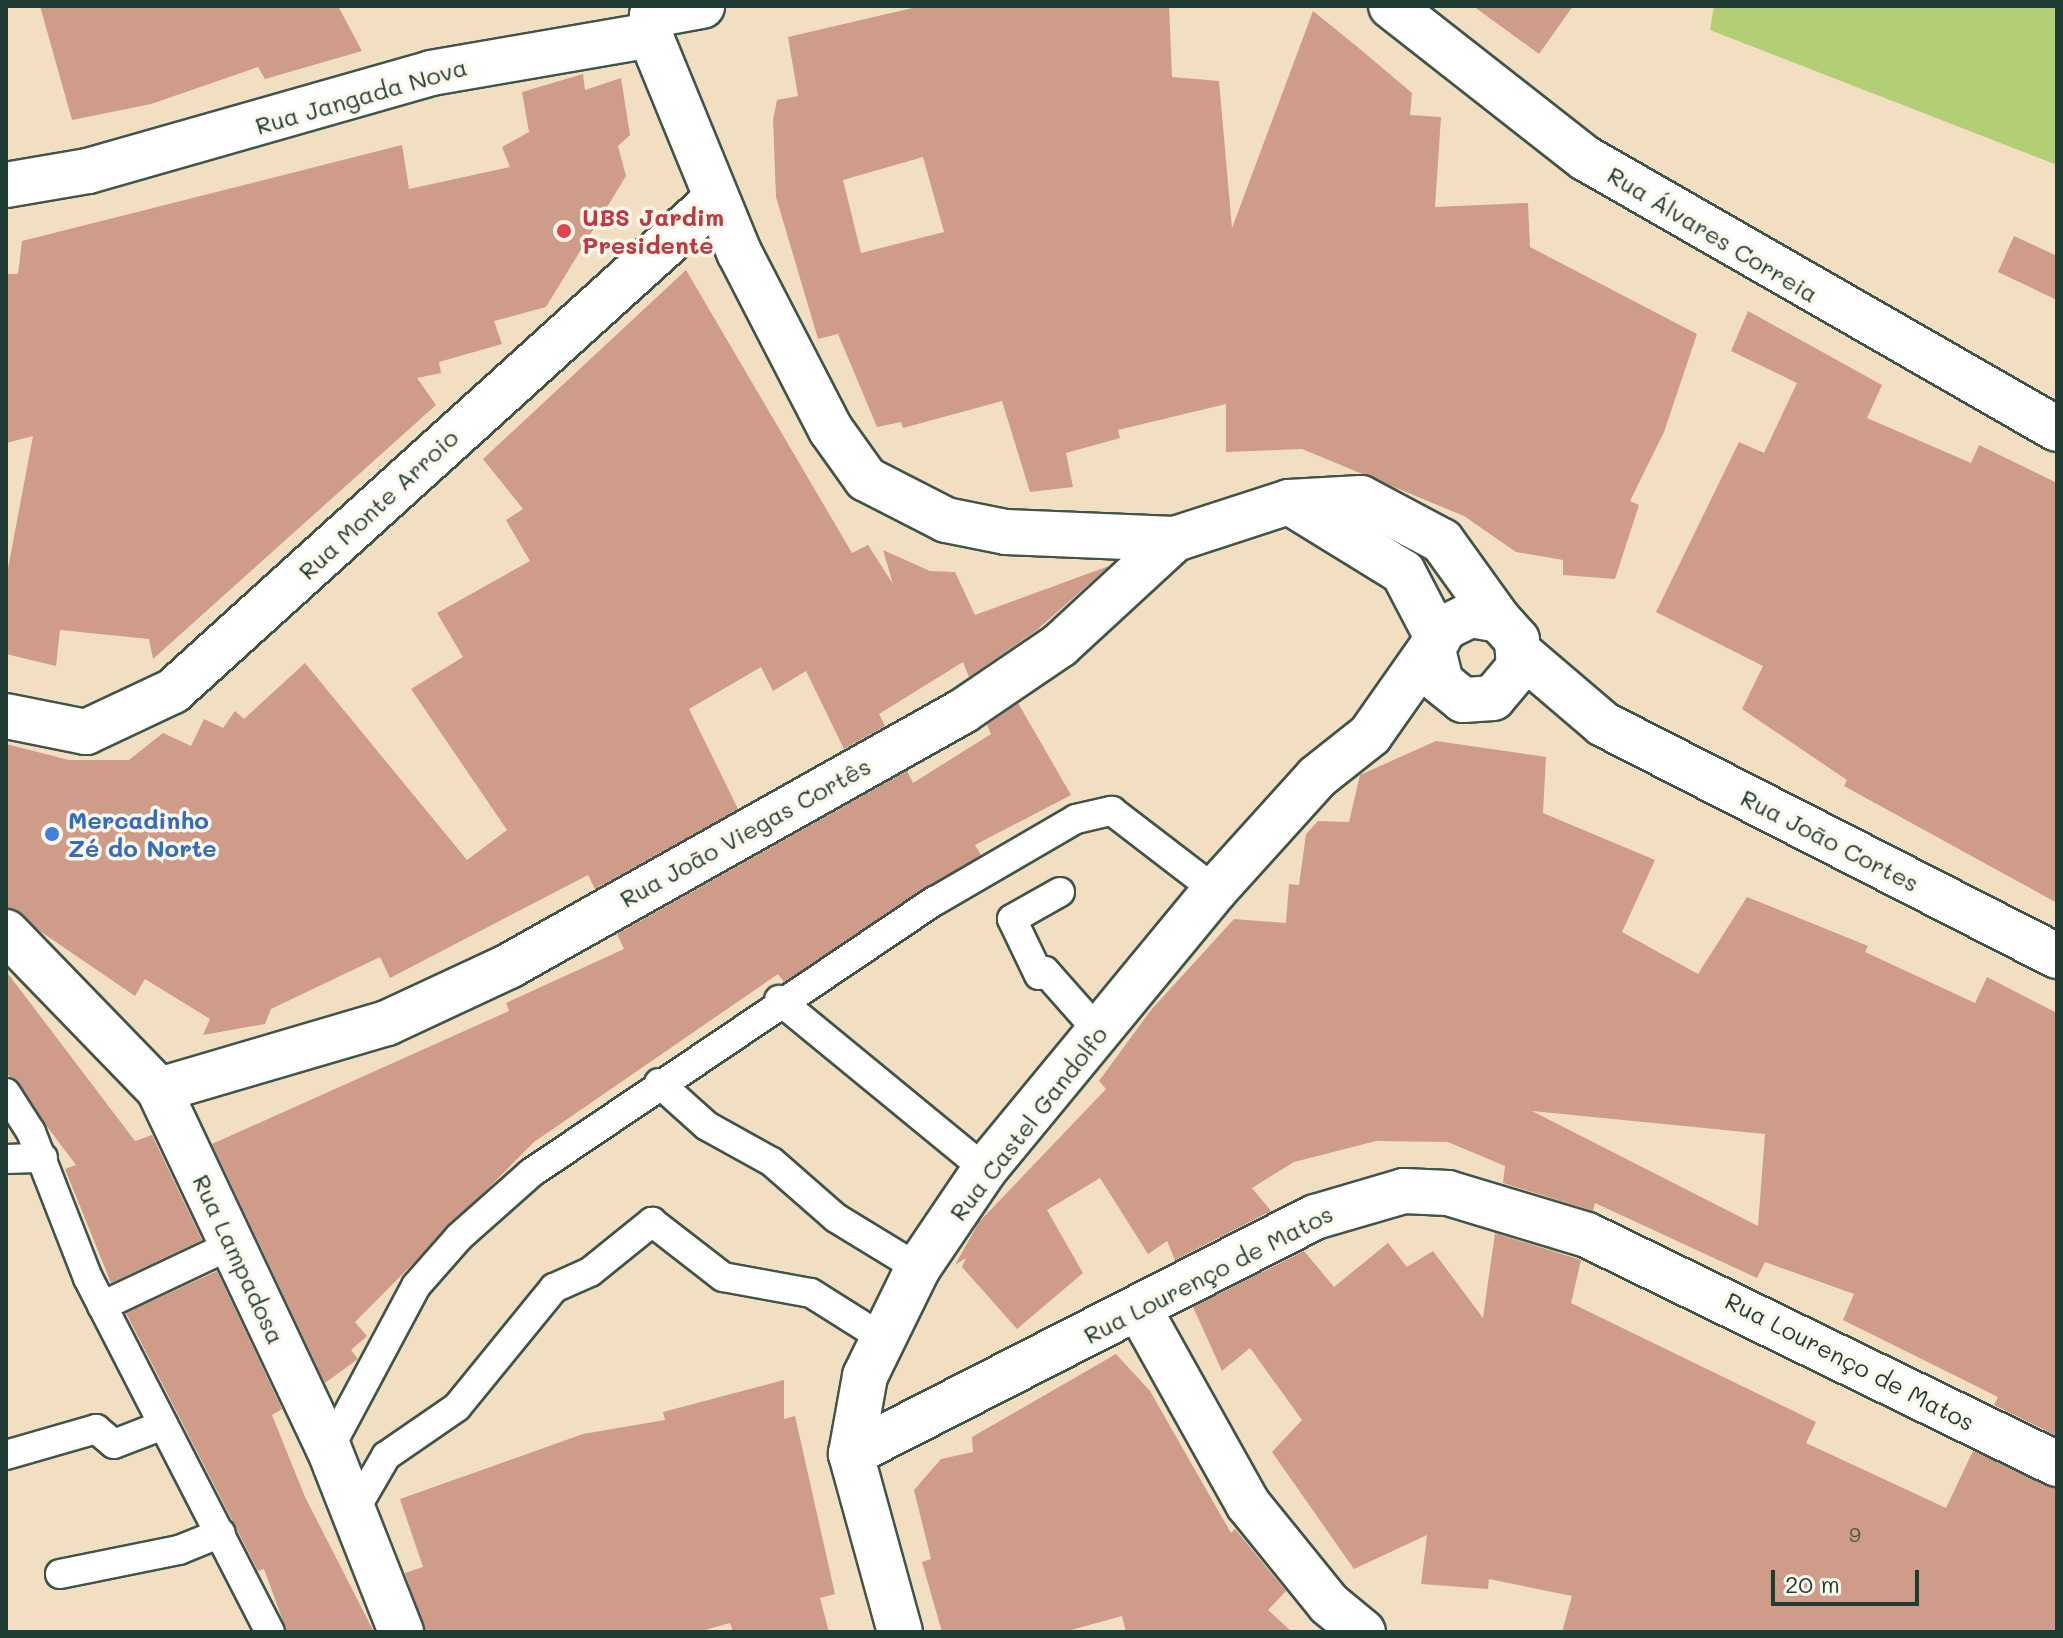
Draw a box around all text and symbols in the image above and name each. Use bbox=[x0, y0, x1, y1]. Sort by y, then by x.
street label: Rua Jangada Nova bbox=[252, 52, 470, 140]
street label: Rua Álvares Correia bbox=[1603, 160, 1823, 308]
place label: UBS Jardim Presidente bbox=[582, 203, 724, 259]
marker: UBS Jardim Presidente bbox=[553, 220, 575, 242]
street label: Rua Monte Arroio bbox=[292, 423, 464, 585]
street label: Rua João Viegas Cortês bbox=[615, 751, 875, 913]
street label: Rua João Cortes bbox=[1736, 783, 1924, 897]
place label: Mercadinho Zé do Norte bbox=[68, 806, 217, 862]
marker: Mercadinho Zé do Norte bbox=[43, 825, 61, 843]
street label: Rua Castel Gandolfo bbox=[943, 1020, 1113, 1226]
street label: Rua Lampadosa bbox=[187, 1170, 291, 1348]
street label: Rua Lourenço de Matos bbox=[1079, 1199, 1337, 1349]
street label: Rua Lourenço de Matos bbox=[1721, 1286, 1979, 1436]
house number: 9 bbox=[1849, 1522, 1861, 1546]
scale bar bbox=[1775, 1554, 1923, 1604]
text: 20 m bbox=[1785, 1568, 1840, 1599]

